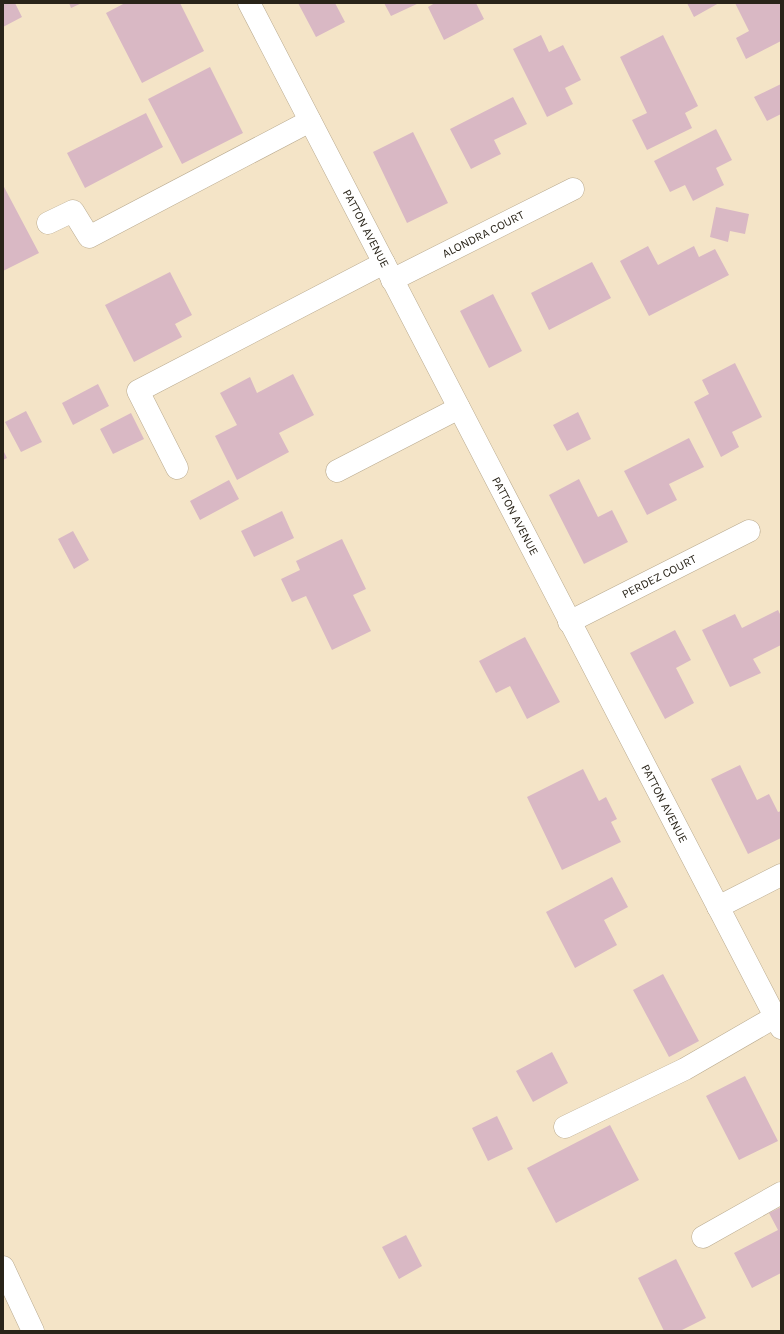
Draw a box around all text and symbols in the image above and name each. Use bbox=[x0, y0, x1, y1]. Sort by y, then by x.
street label: PATTON AVENUE bbox=[340, 187, 392, 270]
street label: ALONDRA COURT bbox=[440, 208, 526, 261]
street label: PATTON AVENUE bbox=[489, 474, 541, 558]
street label: PERDEZ COURT bbox=[620, 552, 699, 601]
street label: PATTON AVENUE bbox=[638, 762, 691, 845]

